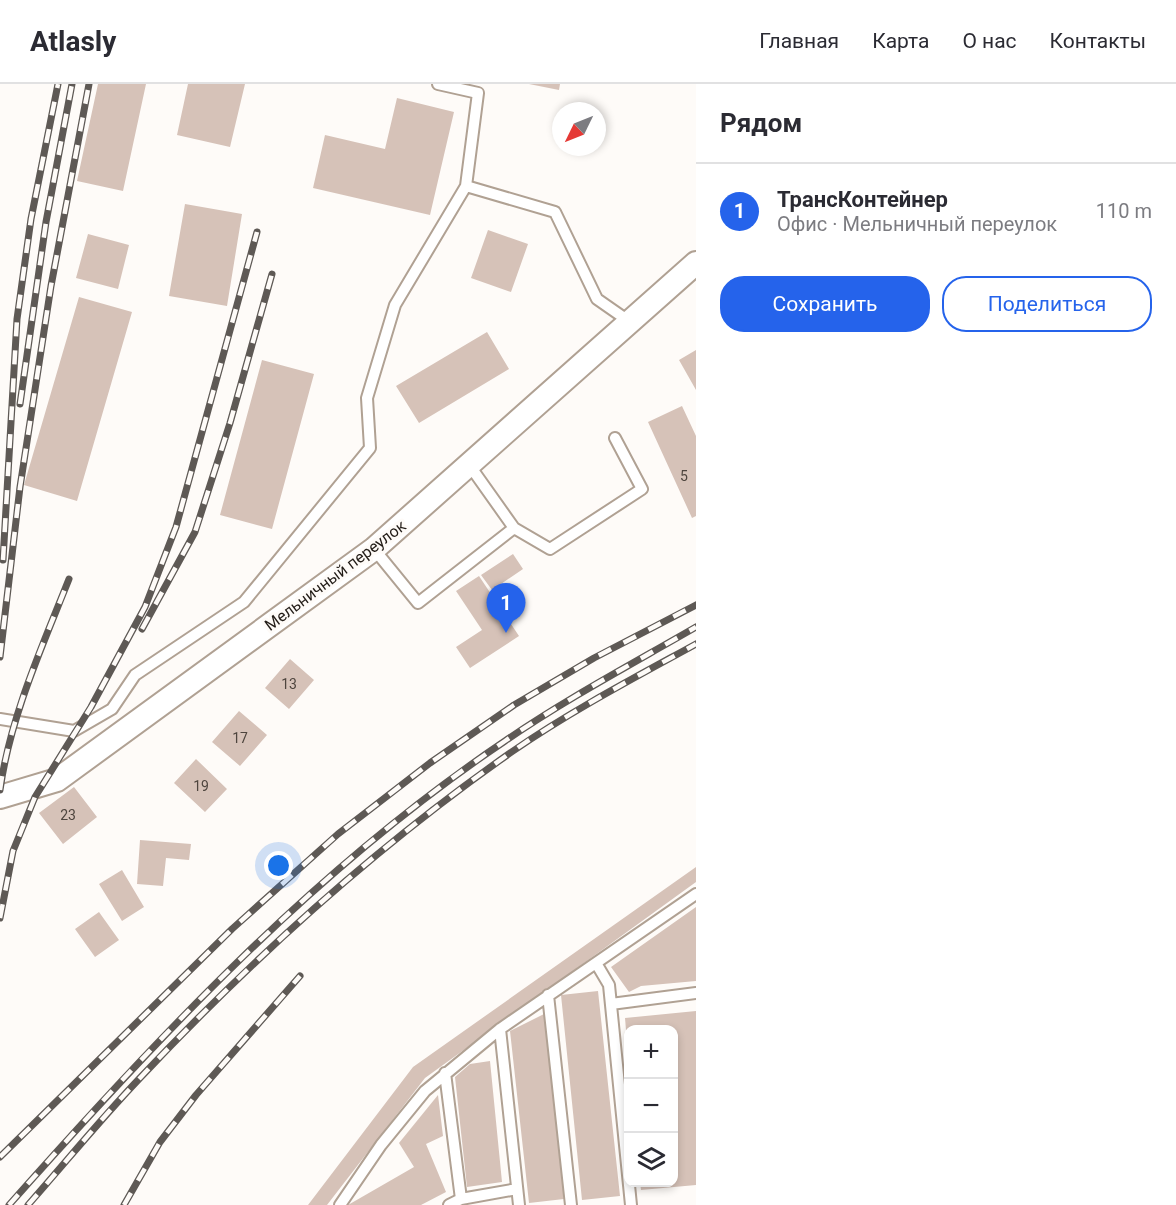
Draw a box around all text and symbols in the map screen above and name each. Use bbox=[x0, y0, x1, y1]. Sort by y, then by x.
text: Atlasly bbox=[30, 25, 116, 58]
text: Главная bbox=[759, 29, 839, 53]
text: Карта bbox=[872, 29, 929, 53]
text: О нас bbox=[962, 29, 1017, 53]
text: Контакты bbox=[1050, 29, 1146, 53]
north arrow bbox=[552, 102, 606, 156]
text: Рядом bbox=[720, 108, 802, 138]
text: ТрансКонтейнер bbox=[777, 187, 948, 212]
text: 1 bbox=[734, 199, 745, 223]
text: 110 m bbox=[1096, 199, 1152, 223]
text: Офис · Мельничный переулок bbox=[777, 212, 1057, 236]
button: Сохранить bbox=[720, 276, 930, 332]
button: Поделиться bbox=[942, 276, 1152, 332]
house number: 5 bbox=[680, 468, 688, 484]
street label: Мельничный переулок bbox=[261, 516, 410, 635]
pin: 1 bbox=[486, 584, 526, 633]
house number: 13 bbox=[281, 676, 297, 692]
house number: 17 bbox=[232, 730, 248, 746]
house number: 19 bbox=[193, 778, 209, 794]
house number: 23 bbox=[60, 807, 76, 823]
your location bbox=[264, 851, 293, 880]
map controls bbox=[624, 1025, 678, 1187]
button: + bbox=[624, 1025, 678, 1079]
button: − bbox=[624, 1079, 678, 1133]
button: layers bbox=[624, 1133, 678, 1187]

